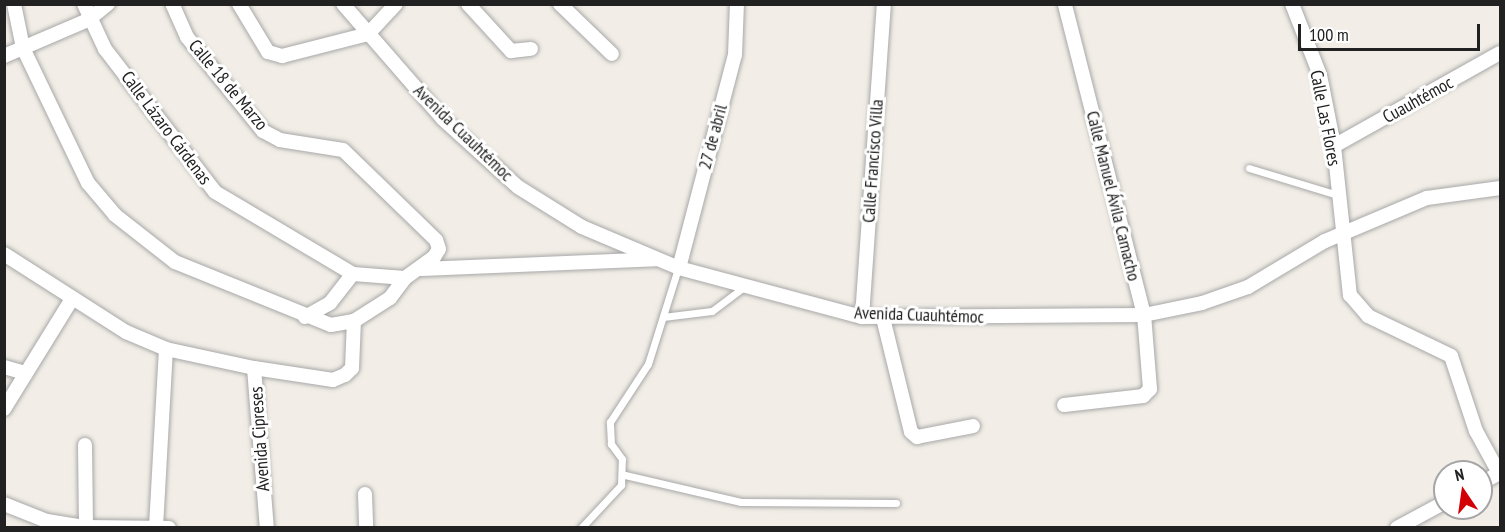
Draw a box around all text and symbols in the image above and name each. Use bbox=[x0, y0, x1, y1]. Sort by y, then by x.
scale bar bbox=[1301, 12, 1482, 50]
text: 100 m bbox=[1309, 23, 1349, 46]
street label: Calle 18 de Marzo bbox=[184, 35, 272, 135]
street label: Calle Lázaro Cárdenas bbox=[116, 67, 216, 189]
street label: Calle Las Flores bbox=[1305, 68, 1345, 168]
street label: Cuauhtémoc bbox=[1379, 72, 1457, 128]
street label: Avenida Cuauhtémoc bbox=[409, 80, 517, 186]
street label: Calle Francisco Villa bbox=[858, 98, 888, 224]
street label: 27 de abril bbox=[694, 102, 732, 172]
street label: Calle Manuel Ávila Camacho bbox=[1081, 109, 1145, 283]
street label: Avenida Cuauhtémoc bbox=[854, 302, 984, 328]
street label: Avenida Cipreses bbox=[246, 386, 274, 492]
north arrow bbox=[1433, 460, 1493, 520]
text: N bbox=[1453, 464, 1466, 485]

